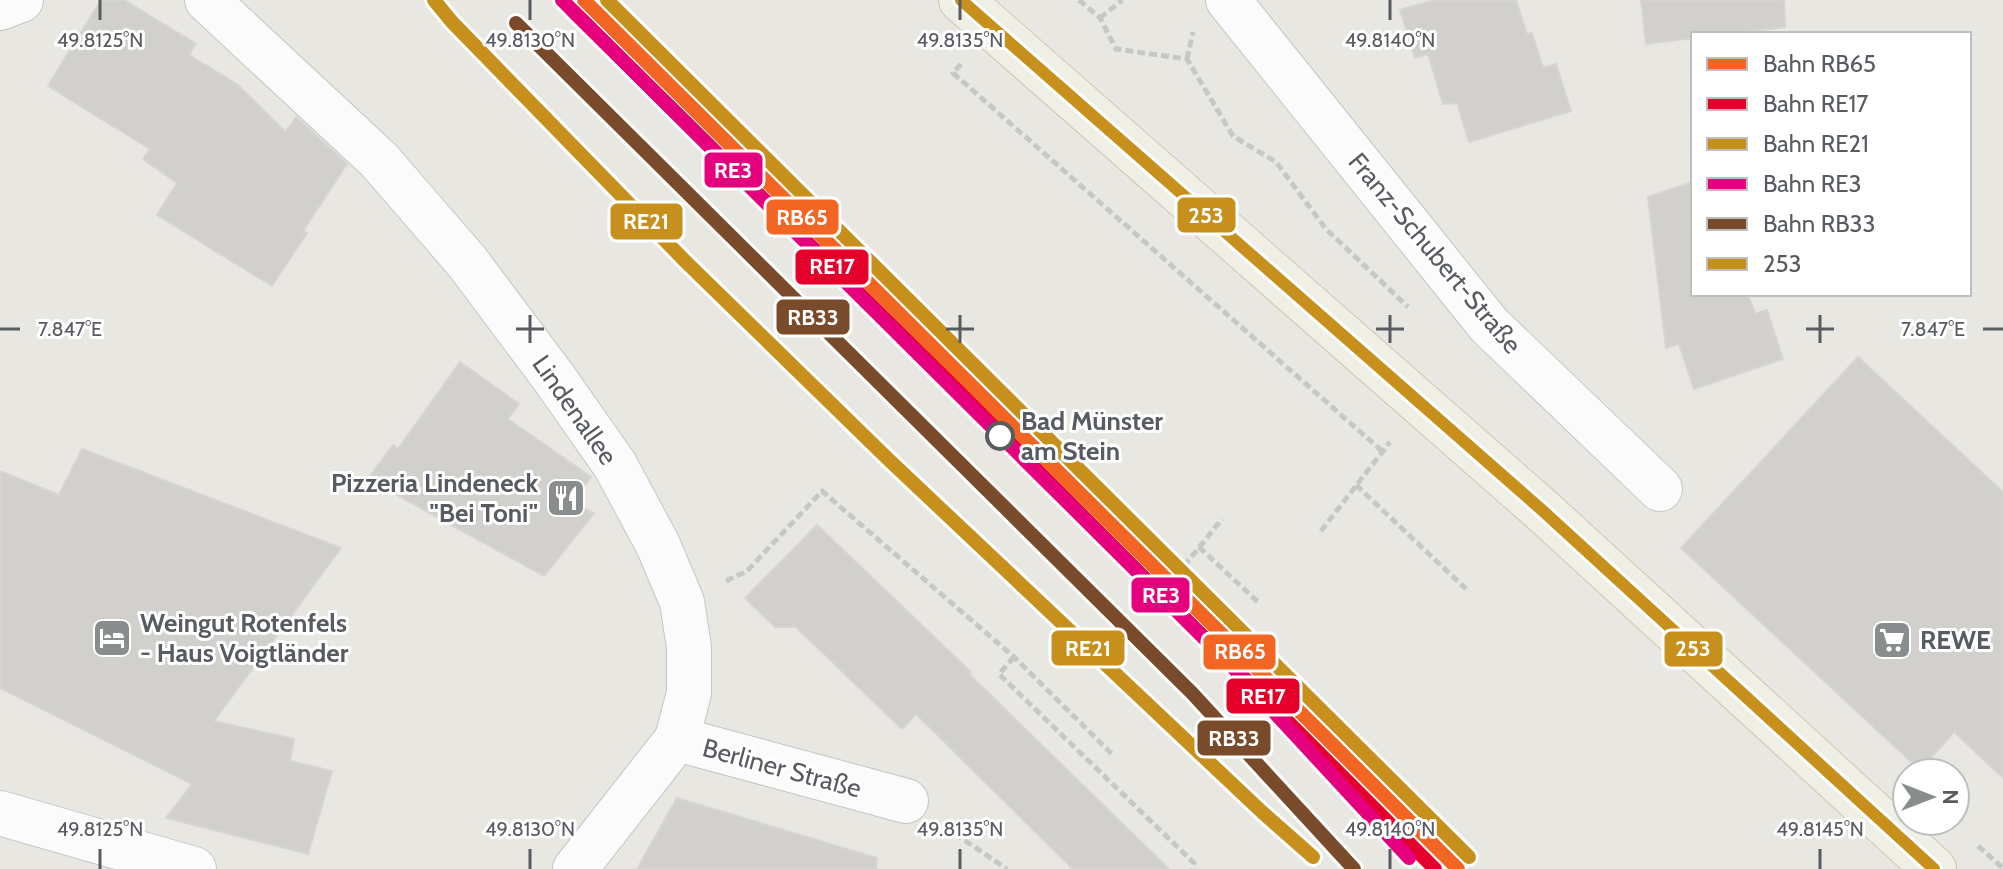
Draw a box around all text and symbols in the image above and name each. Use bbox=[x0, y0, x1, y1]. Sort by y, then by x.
text: 49.8125°N bbox=[57, 28, 143, 52]
text: 49.8130°N bbox=[485, 28, 575, 52]
text: 49.8135°N bbox=[917, 28, 1003, 52]
text: 49.8140°N bbox=[1345, 28, 1435, 52]
legend bbox=[1691, 32, 1971, 296]
text: Bahn RB65 bbox=[1763, 49, 1876, 78]
text: Bahn RE17 bbox=[1763, 89, 1868, 118]
text: Bahn RE21 bbox=[1763, 129, 1869, 158]
street label: Franz-Schubert-Straße bbox=[1342, 146, 1528, 360]
line badge: RE3 bbox=[703, 151, 764, 189]
text: RE3 bbox=[714, 157, 752, 184]
text: Bahn RE3 bbox=[1763, 169, 1861, 198]
line badge: 253 bbox=[1176, 196, 1237, 234]
line badge: RB65 bbox=[765, 198, 840, 236]
line badge: RE21 bbox=[609, 202, 684, 241]
text: 253 bbox=[1188, 202, 1224, 229]
text: RB65 bbox=[776, 204, 828, 231]
text: RE21 bbox=[623, 208, 669, 235]
text: Bahn RB33 bbox=[1763, 209, 1875, 238]
line badge: RE17 bbox=[794, 248, 870, 286]
text: 253 bbox=[1763, 249, 1802, 278]
text: RE17 bbox=[809, 253, 856, 280]
line badge: RB33 bbox=[775, 298, 851, 336]
text: RB33 bbox=[787, 304, 839, 331]
text: 7.847°E bbox=[38, 317, 102, 341]
text: 7.847°E bbox=[1901, 317, 1965, 341]
street label: Lindenallee bbox=[526, 349, 624, 471]
place label: Bad Münster am Stein bbox=[1021, 405, 1163, 467]
marker: Bad Münster am Stein bbox=[986, 422, 1014, 450]
place label: Pizzeria Lindeneck "Bei Toni" bbox=[331, 467, 538, 529]
restaurant icon: Pizzeria Lindeneck "Bei Toni" bbox=[545, 477, 587, 519]
line badge: RE3 bbox=[1130, 576, 1191, 614]
text: RE3 bbox=[1142, 582, 1180, 609]
place label: Weingut Rotenfels - Haus Voigtländer bbox=[140, 607, 349, 669]
hotel icon: Weingut Rotenfels - Haus Voigtländer bbox=[91, 617, 133, 659]
supermarket icon: REWE bbox=[1871, 619, 1913, 661]
place label: REWE bbox=[1920, 624, 1991, 656]
line badge: RE21 bbox=[1050, 629, 1126, 667]
line badge: 253 bbox=[1663, 630, 1724, 668]
line badge: RB65 bbox=[1202, 633, 1277, 671]
text: RE21 bbox=[1065, 635, 1111, 662]
text: 253 bbox=[1675, 635, 1711, 662]
text: RB65 bbox=[1214, 638, 1266, 665]
line badge: RE17 bbox=[1225, 677, 1301, 715]
text: RE17 bbox=[1240, 683, 1287, 710]
line badge: RB33 bbox=[1196, 719, 1272, 757]
text: RB33 bbox=[1208, 725, 1260, 752]
street label: Berliner Straße bbox=[699, 731, 865, 805]
north arrow bbox=[1891, 757, 1971, 837]
text: N bbox=[1937, 789, 1964, 805]
text: 49.8125°N bbox=[57, 817, 143, 841]
text: 49.8130°N bbox=[485, 817, 575, 841]
text: 49.8135°N bbox=[917, 817, 1003, 841]
text: 49.8140°N bbox=[1345, 817, 1435, 841]
text: 49.8145°N bbox=[1776, 817, 1864, 841]

